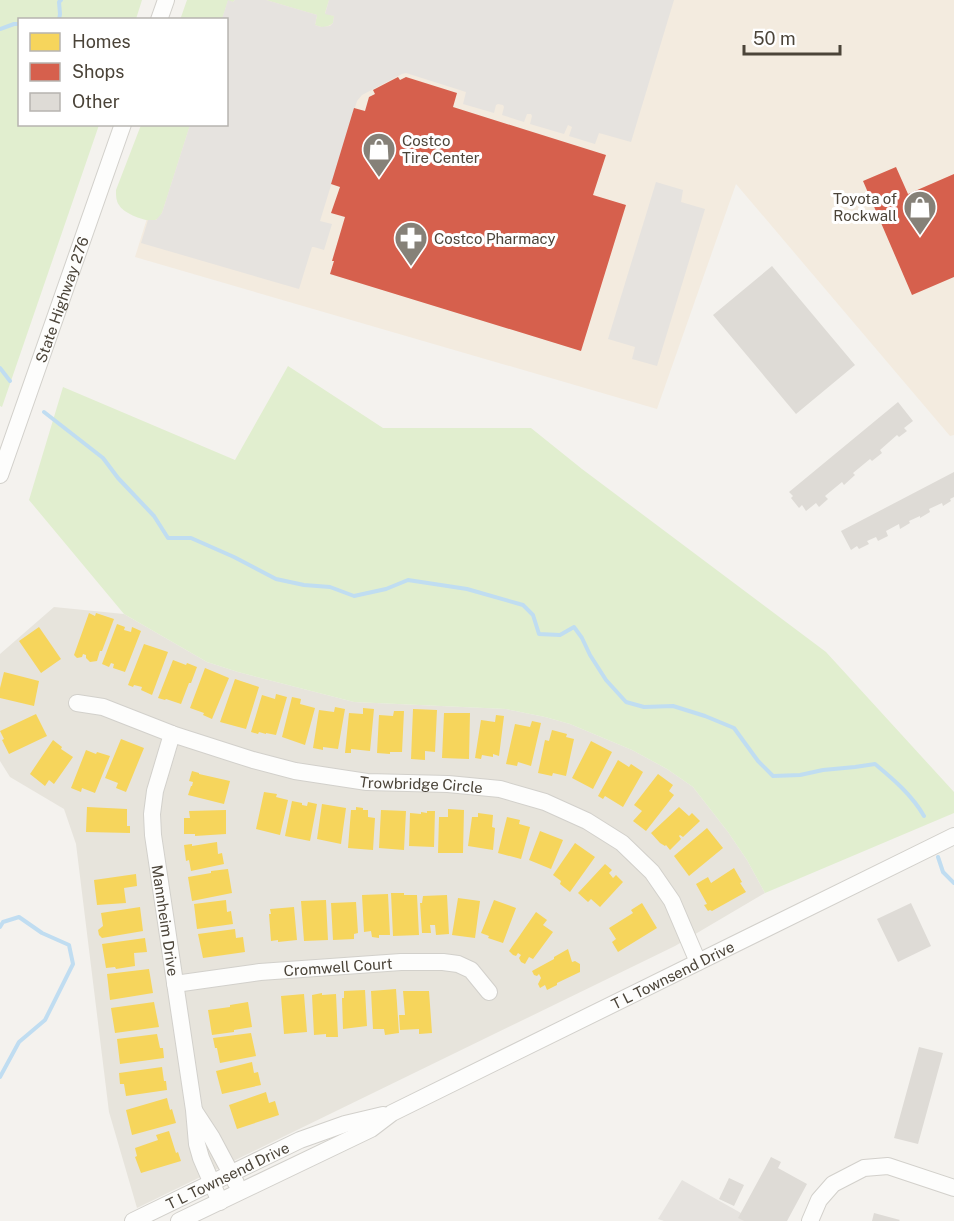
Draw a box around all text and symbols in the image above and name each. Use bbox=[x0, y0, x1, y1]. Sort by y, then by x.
legend bbox=[18, 18, 228, 126]
scale bar bbox=[744, 18, 840, 56]
text: 50 m bbox=[753, 28, 796, 49]
text: Homes bbox=[72, 31, 131, 52]
text: Shops bbox=[72, 61, 124, 82]
text: Other bbox=[72, 91, 120, 112]
shop icon: Costco Tire Center bbox=[361, 131, 397, 178]
place label: Costco Tire Center bbox=[402, 132, 480, 166]
shop icon: Toyota of Rockwall bbox=[902, 189, 938, 236]
place label: Toyota of Rockwall bbox=[833, 190, 897, 224]
pharmacy icon: Costco Pharmacy bbox=[393, 220, 429, 267]
place label: Costco Pharmacy bbox=[434, 230, 556, 247]
street label: State Highway 276 bbox=[32, 234, 91, 365]
street label: Trowbridge Circle bbox=[358, 772, 484, 796]
street label: Mannheim Drive bbox=[149, 864, 182, 977]
street label: T L Townsend Drive bbox=[608, 937, 737, 1012]
street label: Cromwell Court bbox=[283, 954, 393, 979]
street label: T L Townsend Drive bbox=[163, 1138, 292, 1212]

